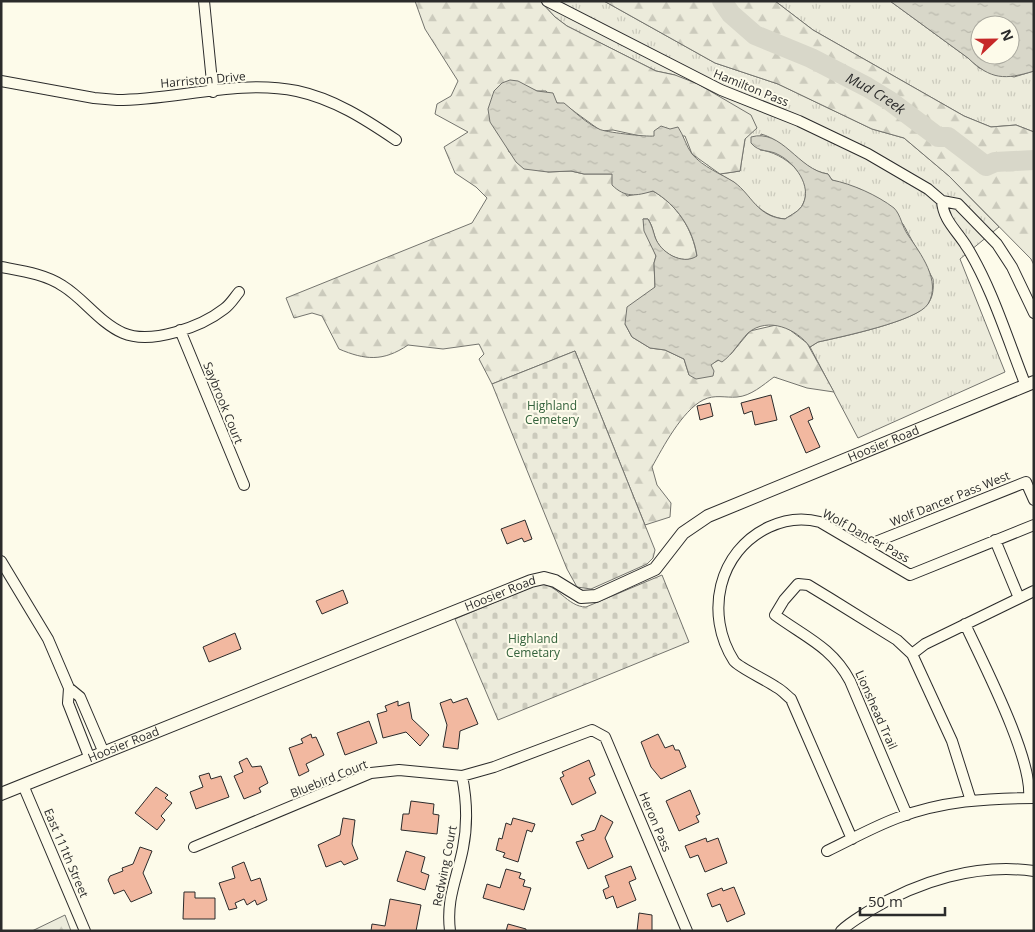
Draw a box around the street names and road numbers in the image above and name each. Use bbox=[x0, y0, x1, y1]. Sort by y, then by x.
street label: Hamilton Pass bbox=[711, 65, 792, 111]
street label: Harriston Drive bbox=[160, 67, 247, 92]
street label: Saybrook Court bbox=[199, 359, 248, 446]
street label: Hoosier Road bbox=[845, 421, 921, 466]
street label: Wolf Dancer Pass West bbox=[887, 467, 1012, 530]
street label: Wolf Dancer Pass bbox=[820, 505, 913, 567]
street label: Hoosier Road bbox=[462, 571, 537, 615]
street label: Lionshead Trail bbox=[851, 667, 902, 752]
street label: Hoosier Road bbox=[85, 722, 161, 766]
street label: Bluebird Court bbox=[288, 755, 370, 802]
street label: Heron Pass bbox=[635, 789, 676, 855]
street label: East 111th Street bbox=[40, 806, 93, 900]
street label: Redwing Court bbox=[428, 824, 461, 908]

